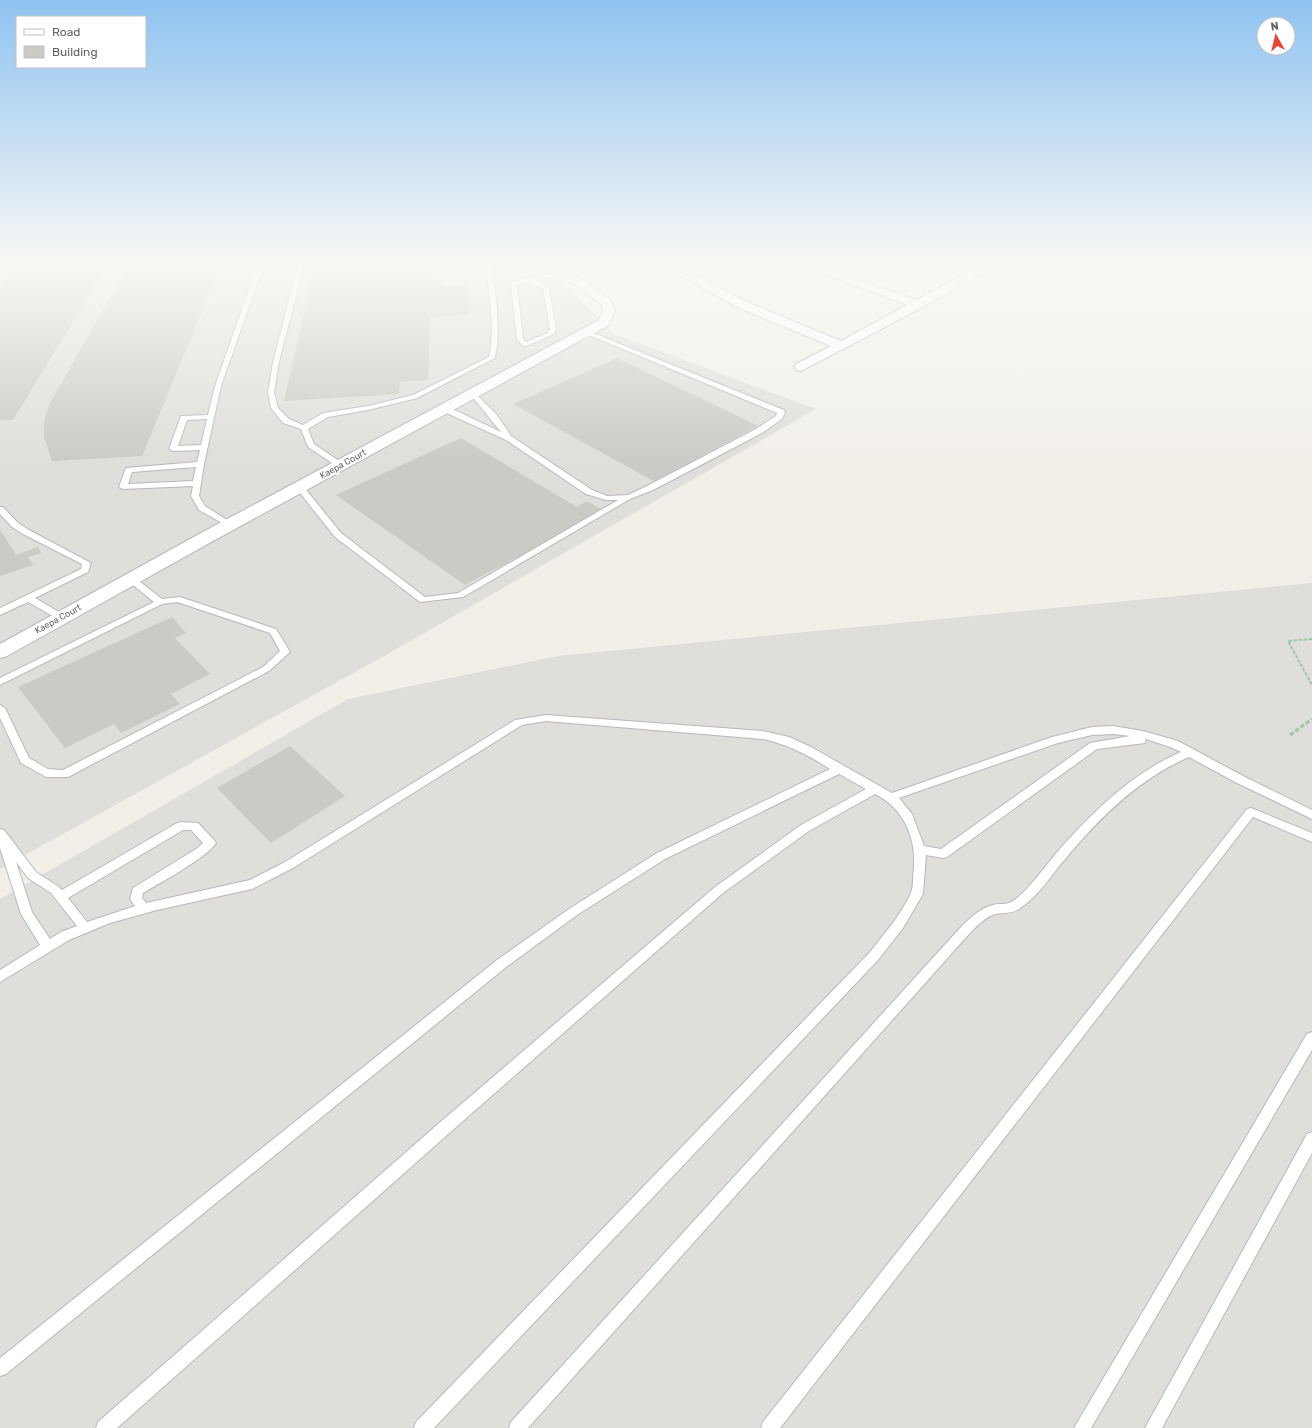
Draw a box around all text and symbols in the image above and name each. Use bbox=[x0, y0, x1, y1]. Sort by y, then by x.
legend bbox=[16, 16, 146, 68]
north arrow bbox=[1256, 16, 1296, 56]
text: N bbox=[1270, 20, 1280, 34]
text: Road bbox=[52, 25, 80, 39]
text: Building bbox=[52, 45, 98, 59]
street label: Kaepa Court bbox=[318, 447, 368, 481]
street label: Kaepa Court bbox=[33, 602, 83, 636]

